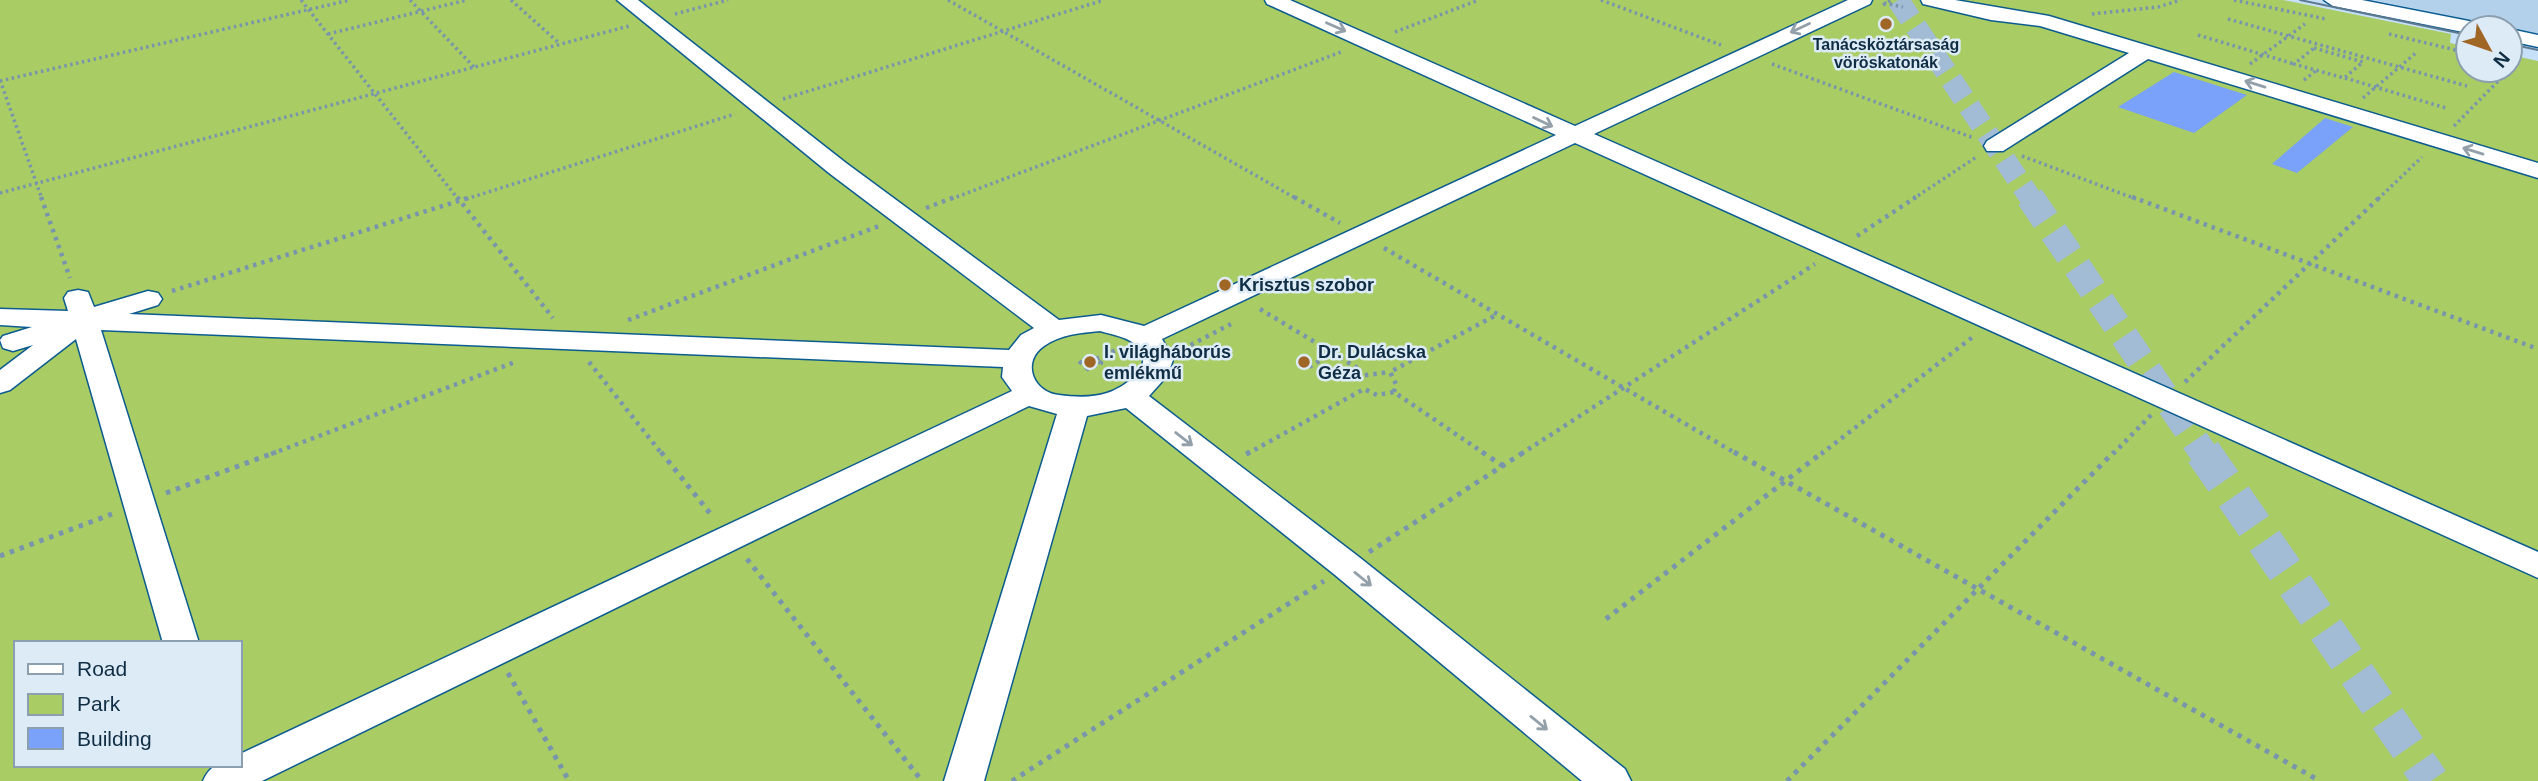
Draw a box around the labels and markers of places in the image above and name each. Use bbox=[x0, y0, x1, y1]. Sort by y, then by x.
marker: Tanácsköztársaság vöröskatonák bbox=[1878, 16, 1894, 32]
place label: Tanácsköztársaság vöröskatonák bbox=[1813, 36, 1959, 71]
place label: Krisztus szobor bbox=[1239, 275, 1374, 295]
marker: Krisztus szobor bbox=[1217, 277, 1233, 293]
place label: I. világháborús emlékmű bbox=[1104, 342, 1231, 383]
place label: Dr. Dulácska Géza bbox=[1318, 342, 1427, 383]
marker: I. világháborús emlékmű bbox=[1082, 354, 1098, 370]
marker: Dr. Dulácska Géza bbox=[1296, 354, 1312, 370]

